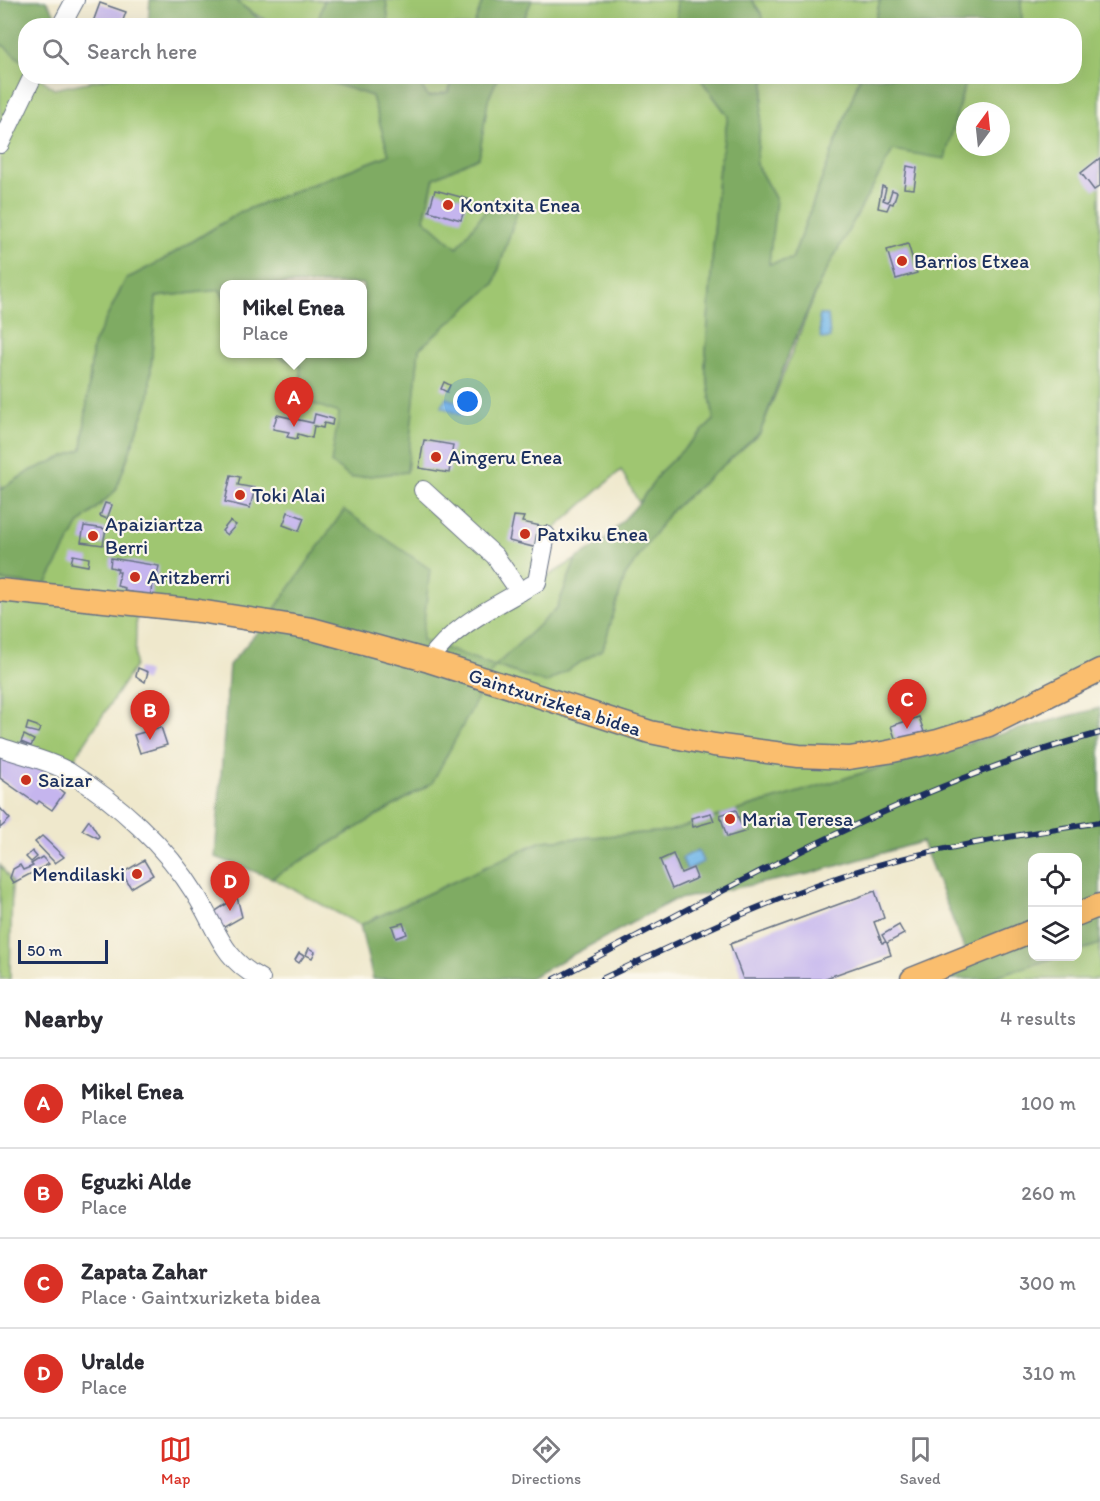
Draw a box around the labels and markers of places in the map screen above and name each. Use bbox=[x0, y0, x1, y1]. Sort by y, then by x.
place label: Kontxita Enea bbox=[460, 193, 580, 217]
marker: Kontxita Enea bbox=[441, 198, 455, 212]
place label: Barrios Etxea bbox=[914, 249, 1029, 273]
marker: Barrios Etxea bbox=[895, 254, 909, 268]
pin: A bbox=[274, 378, 314, 427]
place label: Aingeru Enea bbox=[448, 445, 562, 469]
marker: Aingeru Enea bbox=[429, 450, 443, 464]
place label: Toki Alai bbox=[252, 483, 325, 507]
marker: Toki Alai bbox=[233, 488, 247, 502]
place label: Apaiziartza Berri bbox=[105, 512, 203, 559]
place label: Patxiku Enea bbox=[537, 522, 648, 546]
marker: Patxiku Enea bbox=[518, 527, 532, 541]
marker: Apaiziartza Berri bbox=[86, 529, 100, 543]
place label: Aritzberri bbox=[147, 565, 230, 589]
marker: Aritzberri bbox=[128, 570, 142, 584]
pin: C bbox=[888, 680, 926, 729]
pin: B bbox=[130, 690, 170, 740]
place label: Saizar bbox=[38, 768, 92, 792]
marker: Saizar bbox=[19, 773, 33, 787]
place label: Maria Teresa bbox=[742, 807, 854, 831]
marker: Maria Teresa bbox=[723, 812, 737, 826]
place label: Mendilaski bbox=[32, 862, 125, 886]
pin: D bbox=[210, 862, 250, 911]
marker: Mendilaski bbox=[130, 867, 144, 881]

